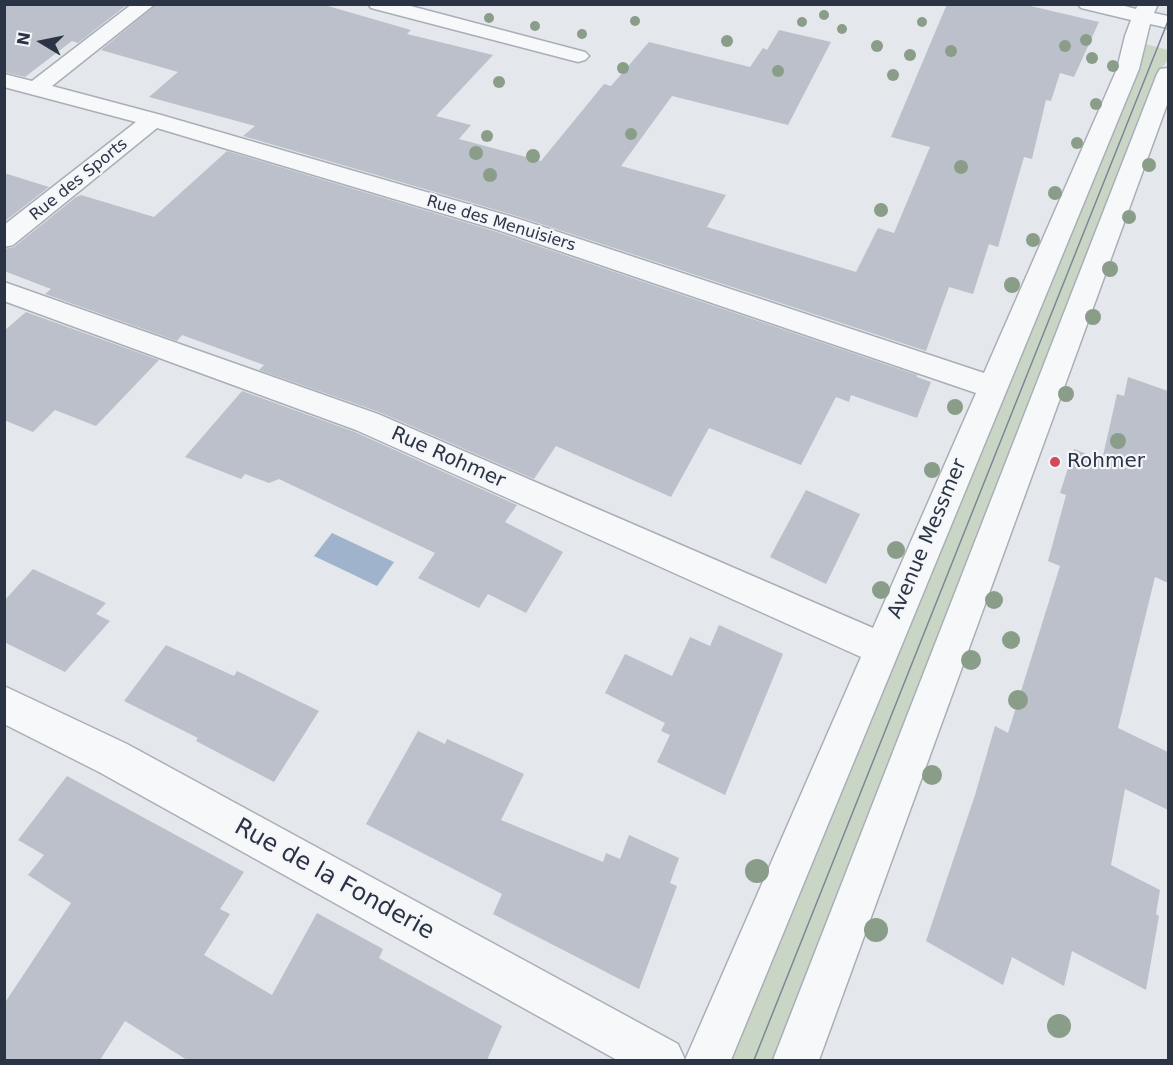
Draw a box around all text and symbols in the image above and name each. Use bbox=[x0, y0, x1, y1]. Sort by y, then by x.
north arrow bbox=[12, 12, 72, 72]
text: N bbox=[13, 31, 34, 47]
street label: Rue des Sports bbox=[26, 135, 132, 225]
street label: Rue des Menuisiers bbox=[424, 192, 578, 256]
street label: Rue Rohmer bbox=[387, 422, 509, 494]
place label: Rohmer bbox=[1067, 450, 1145, 474]
marker: Rohmer bbox=[1048, 455, 1062, 469]
street label: Avenue Messmer bbox=[884, 456, 972, 622]
street label: Rue de la Fonderie bbox=[229, 813, 439, 947]

